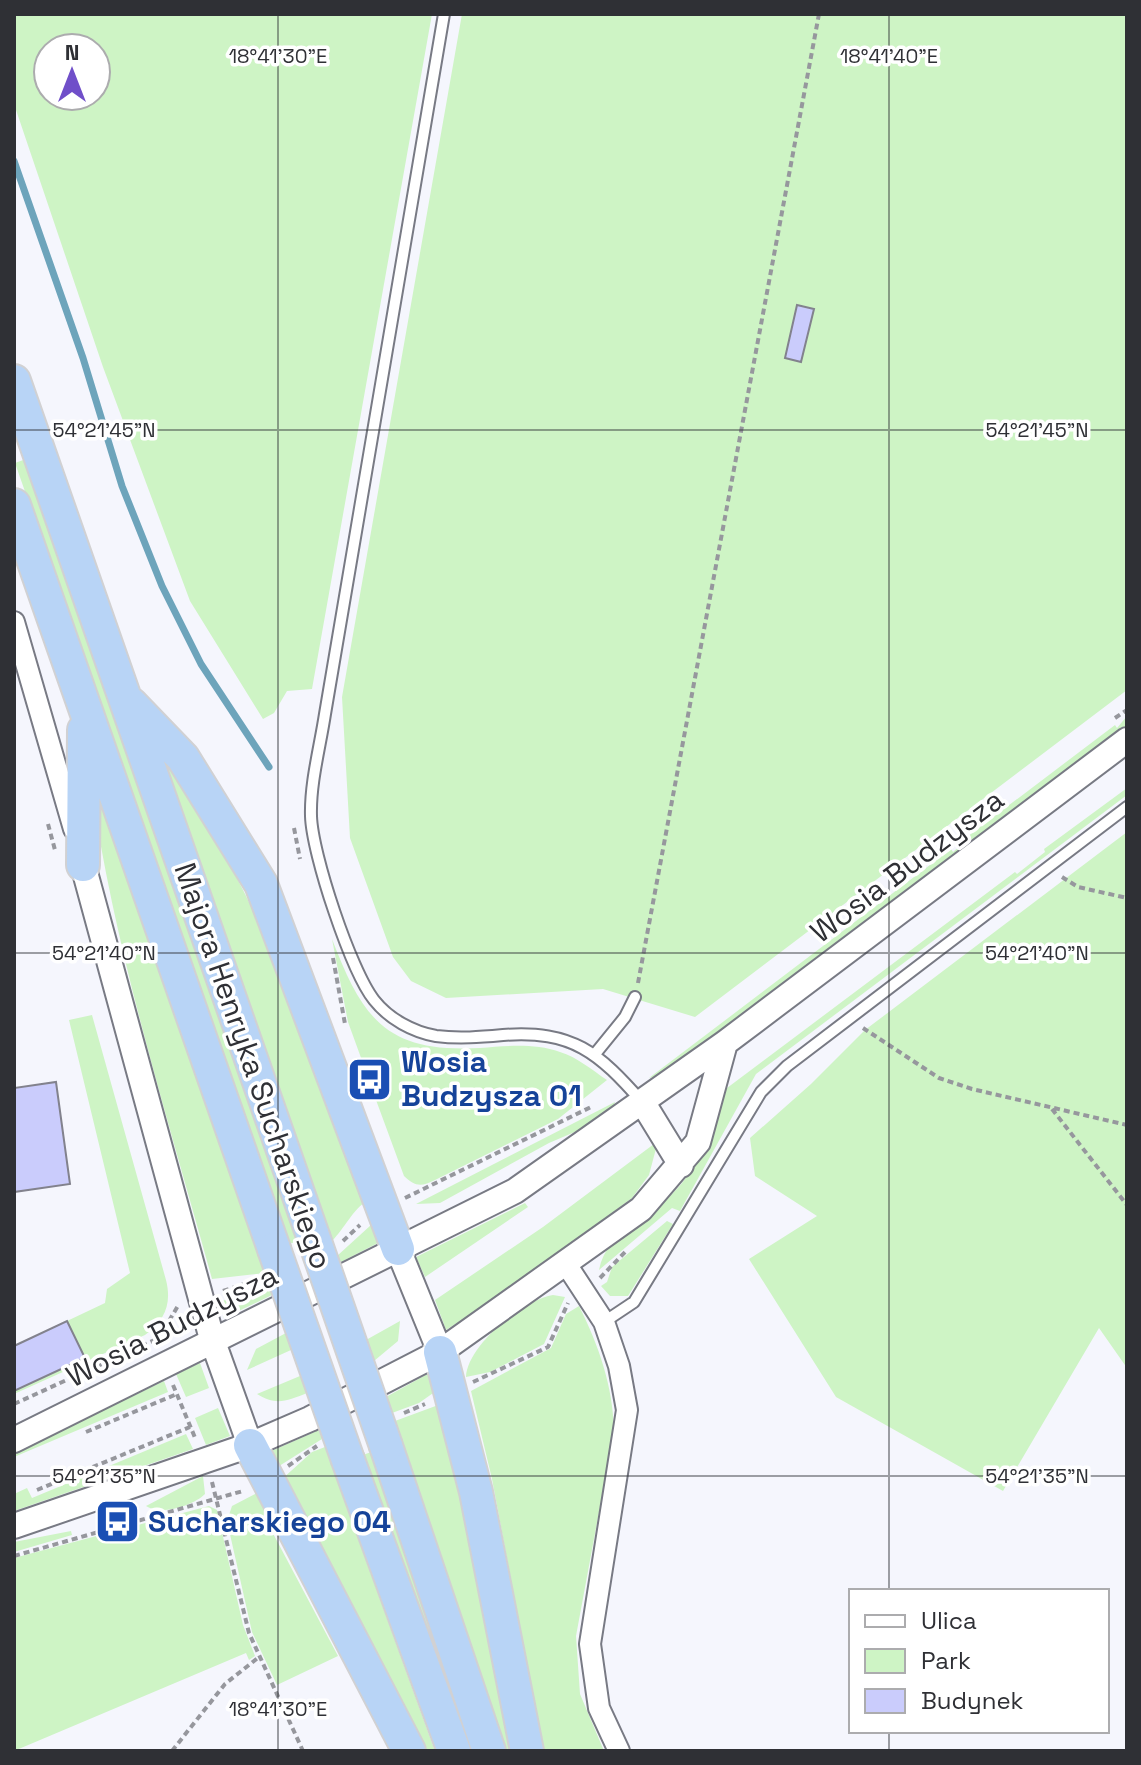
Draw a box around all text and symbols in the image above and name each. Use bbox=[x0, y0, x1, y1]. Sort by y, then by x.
north arrow bbox=[32, 32, 112, 112]
text: N bbox=[65, 38, 79, 66]
text: 18°41'30"E bbox=[229, 43, 327, 69]
text: 18°41'40"E bbox=[840, 43, 938, 69]
text: 54°21'45"N bbox=[53, 417, 155, 443]
text: 54°21'45"N bbox=[986, 417, 1088, 443]
street label: Wosia Budzysza bbox=[802, 780, 1011, 951]
street label: Majora Henryka Sucharskiego bbox=[165, 857, 341, 1274]
text: 54°21'40"N bbox=[52, 940, 156, 966]
text: 54°21'40"N bbox=[985, 940, 1089, 966]
place label: Wosia Budzysza 01 bbox=[401, 1042, 582, 1115]
bus stop icon: Wosia Budzysza 01 bbox=[346, 1055, 394, 1103]
street label: Wosia Budzysza bbox=[59, 1255, 284, 1396]
text: 54°21'35"N bbox=[52, 1463, 156, 1489]
text: 54°21'35"N bbox=[985, 1463, 1089, 1489]
bus stop icon: Sucharskiego 04 bbox=[93, 1498, 141, 1546]
place label: Sucharskiego 04 bbox=[148, 1502, 391, 1541]
legend bbox=[849, 1589, 1109, 1733]
text: Ulica bbox=[921, 1605, 977, 1636]
text: Park bbox=[921, 1645, 971, 1676]
text: Budynek bbox=[921, 1685, 1024, 1716]
text: 18°41'30"E bbox=[229, 1696, 327, 1722]

